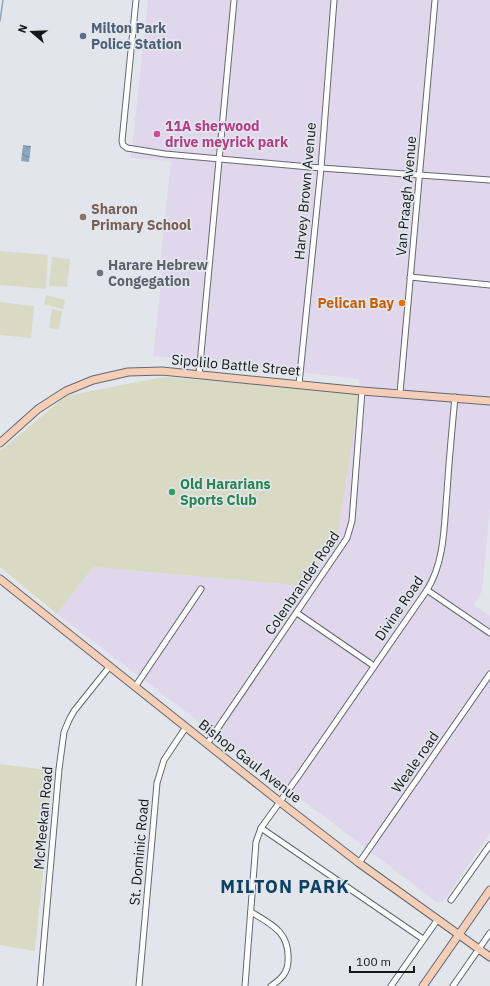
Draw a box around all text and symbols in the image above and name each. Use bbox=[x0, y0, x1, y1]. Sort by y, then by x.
north arrow bbox=[12, 12, 52, 52]
place label: Milton Park Police Station bbox=[91, 19, 182, 53]
text: N bbox=[15, 23, 30, 35]
marker: Milton Park Police Station bbox=[78, 31, 88, 41]
place label: 11A sherwood drive meyrick park bbox=[165, 117, 289, 151]
street label: Harvey Brown Avenue bbox=[290, 121, 320, 261]
marker: 11A sherwood drive meyrick park bbox=[152, 129, 162, 139]
street label: Van Praagh Avenue bbox=[392, 135, 420, 257]
place label: Sharon Primary School bbox=[91, 200, 191, 234]
marker: Sharon Primary School bbox=[78, 212, 88, 222]
place label: Harare Hebrew Congegation bbox=[108, 256, 208, 290]
marker: Harare Hebrew Congegation bbox=[95, 268, 105, 278]
place label: Pelican Bay bbox=[317, 294, 395, 312]
marker: Pelican Bay bbox=[397, 298, 407, 308]
street label: Sipolilo Battle Street bbox=[171, 350, 301, 380]
place label: Old Hararians Sports Club bbox=[180, 475, 271, 509]
marker: Old Hararians Sports Club bbox=[167, 487, 177, 497]
street label: Colenbrander Road bbox=[261, 528, 343, 638]
street label: Divine Road bbox=[371, 572, 427, 644]
street label: Bishop Gaul Avenue bbox=[195, 715, 305, 807]
street label: Weale road bbox=[387, 728, 443, 796]
street label: McMeekan Road bbox=[30, 766, 56, 870]
street label: St. Dominic Road bbox=[125, 798, 153, 906]
district label: MILTON PARK bbox=[220, 875, 350, 898]
scale bar bbox=[350, 948, 414, 974]
text: 100 m bbox=[356, 954, 391, 969]

